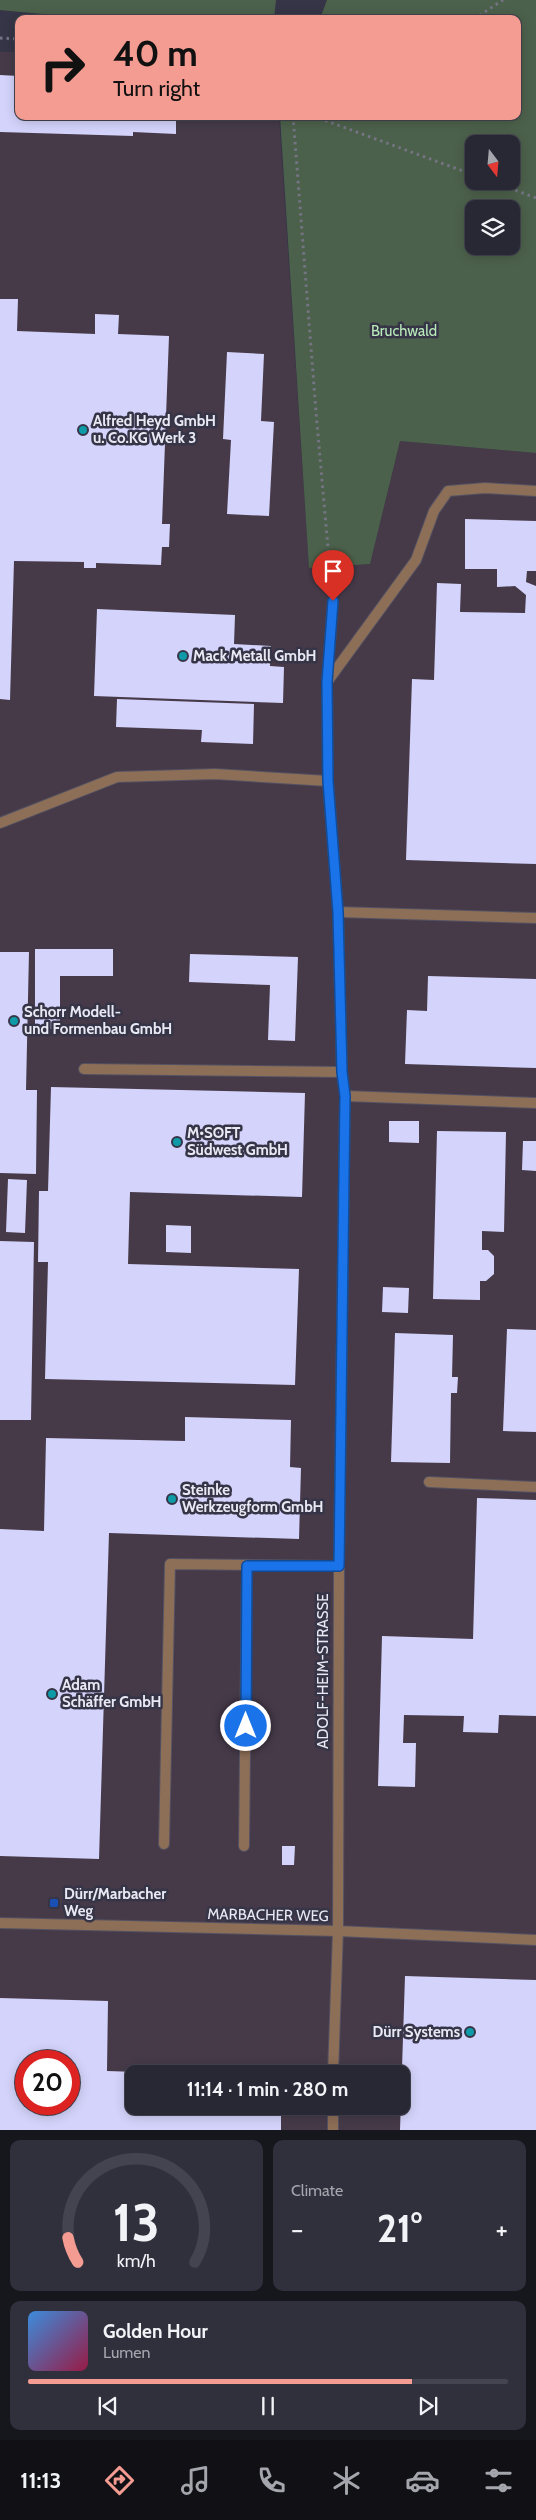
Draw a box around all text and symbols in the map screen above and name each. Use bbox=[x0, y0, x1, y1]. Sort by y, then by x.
text: 40 m bbox=[113, 32, 198, 75]
icon: right bbox=[30, 35, 95, 100]
text: Turn right bbox=[113, 75, 200, 102]
north arrow bbox=[465, 135, 520, 190]
map controls bbox=[465, 135, 520, 255]
button: layers bbox=[465, 200, 520, 255]
park label: Bruchwald bbox=[371, 322, 437, 340]
place label: Alfred Heyd GmbH u. Co.KG Werk 3 bbox=[93, 412, 216, 447]
marker: Alfred Heyd GmbH u. Co.KG Werk 3 bbox=[77, 424, 89, 436]
pin bbox=[312, 550, 354, 601]
icon: arrive bbox=[319, 557, 347, 585]
place label: Mack Metall GmbH bbox=[193, 647, 316, 665]
marker: Mack Metall GmbH bbox=[177, 650, 189, 662]
place label: Schorr Modell- und Formenbau GmbH bbox=[24, 1003, 172, 1038]
marker: Schorr Modell- und Formenbau GmbH bbox=[8, 1015, 20, 1027]
place label: M•SOFT Südwest GmbH bbox=[187, 1124, 288, 1159]
marker: M•SOFT Südwest GmbH bbox=[171, 1136, 183, 1148]
place label: Steinke Werkzeugform GmbH bbox=[182, 1481, 323, 1516]
marker: Steinke Werkzeugform GmbH bbox=[166, 1493, 178, 1505]
street label: ADOLF-HEIM-STRASSE bbox=[314, 1593, 332, 1749]
place label: Adam Schäffer GmbH bbox=[62, 1676, 161, 1711]
marker: Adam Schäffer GmbH bbox=[46, 1688, 58, 1700]
position arrow bbox=[219, 1699, 271, 1751]
place label: Dürr/Marbacher Weg bbox=[64, 1885, 166, 1920]
marker: Dürr/Marbacher Weg bbox=[48, 1897, 60, 1909]
street label: MARBACHER WEG bbox=[207, 1905, 329, 1925]
place label: Dürr Systems bbox=[373, 2023, 460, 2041]
marker: Dürr Systems bbox=[464, 2026, 476, 2038]
speed limit sign: 20 bbox=[15, 2050, 80, 2115]
text: 11:14 · 1 min · 280 m bbox=[187, 2078, 348, 2101]
text: Climate bbox=[291, 2181, 343, 2200]
text: 13 bbox=[113, 2191, 160, 2254]
text: 21° bbox=[377, 2205, 422, 2252]
text: − bbox=[291, 2212, 303, 2246]
text: + bbox=[496, 2212, 508, 2246]
text: km/h bbox=[117, 2250, 156, 2271]
text: Golden Hour bbox=[103, 2320, 208, 2343]
text: Lumen bbox=[103, 2343, 150, 2362]
icon: previous bbox=[94, 2392, 122, 2420]
icon: pause bbox=[254, 2392, 282, 2420]
icon: next bbox=[414, 2392, 442, 2420]
icon: directions bbox=[102, 2463, 137, 2498]
icon: music bbox=[178, 2463, 213, 2498]
icon: phone bbox=[254, 2463, 289, 2498]
icon: climate bbox=[329, 2463, 364, 2498]
icon: car bbox=[405, 2463, 440, 2498]
icon: filters bbox=[481, 2463, 516, 2498]
text: 11:13 bbox=[20, 2467, 61, 2494]

